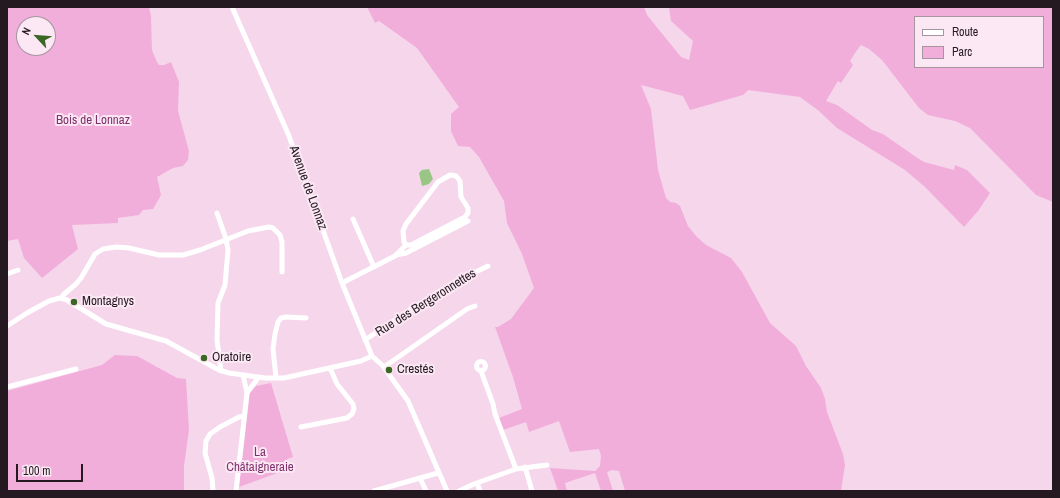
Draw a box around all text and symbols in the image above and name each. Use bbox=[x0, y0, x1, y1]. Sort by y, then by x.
north arrow bbox=[16, 16, 56, 56]
legend bbox=[914, 16, 1044, 68]
text: Route bbox=[952, 24, 978, 40]
text: N bbox=[18, 25, 34, 37]
text: Parc bbox=[952, 44, 972, 60]
park label: Bois de Lonnaz bbox=[56, 113, 130, 129]
street label: Avenue de Lonnaz bbox=[285, 144, 331, 232]
street label: Rue des Bergeronnettes bbox=[373, 266, 479, 340]
place label: Montagnys bbox=[82, 294, 134, 310]
marker: Montagnys bbox=[69, 297, 79, 307]
place label: Oratoire bbox=[212, 350, 251, 366]
marker: Oratoire bbox=[199, 353, 209, 363]
place label: Crestés bbox=[397, 362, 434, 378]
marker: Crestés bbox=[384, 365, 394, 375]
park label: La Châtaigneraie bbox=[226, 445, 294, 476]
scale bar bbox=[18, 456, 85, 482]
text: 100 m bbox=[23, 463, 50, 479]

